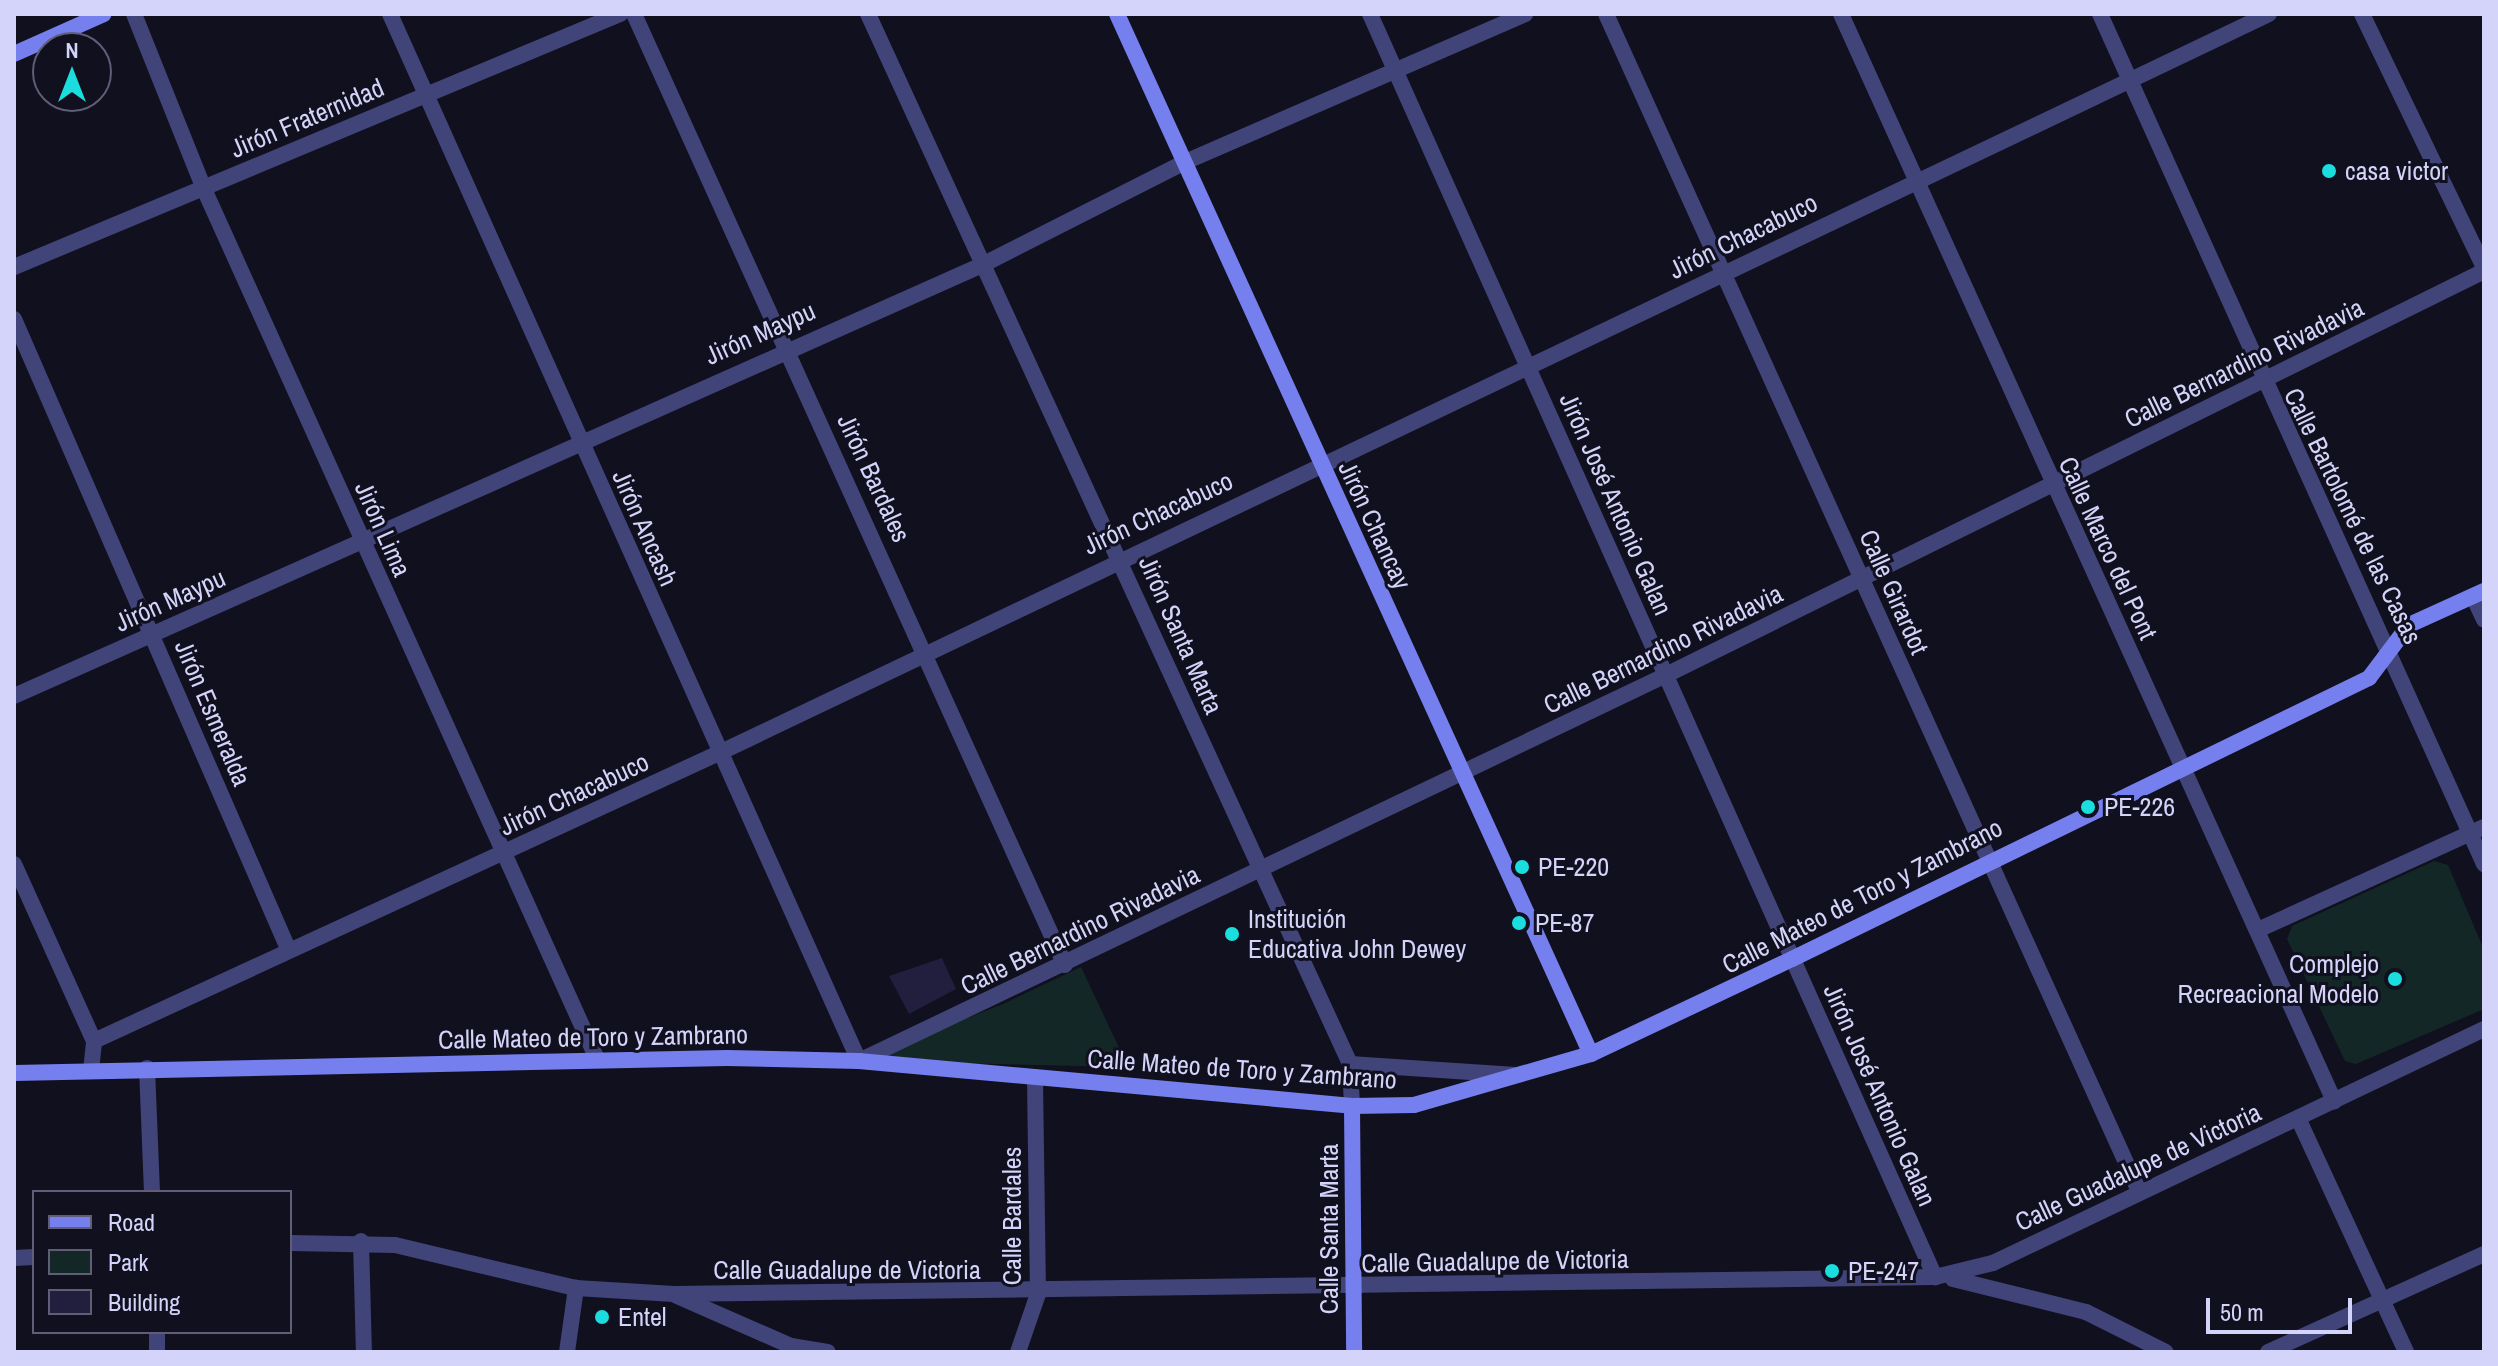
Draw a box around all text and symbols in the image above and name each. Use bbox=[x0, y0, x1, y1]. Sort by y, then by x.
north arrow bbox=[32, 32, 112, 112]
text: N bbox=[65, 35, 79, 65]
street label: Jirón Fraternidad bbox=[226, 72, 388, 164]
place label: casa victor bbox=[2345, 155, 2448, 187]
marker: casa victor bbox=[2320, 162, 2338, 180]
street label: Jirón Chacabuco bbox=[1664, 187, 1822, 285]
street label: Calle Bernardino Rivadavia bbox=[2119, 292, 2369, 434]
street label: Jirón Maypu bbox=[700, 295, 820, 371]
street label: Calle Bartolomé de las Casas bbox=[2277, 383, 2429, 649]
street label: Jirón José Antonio Galan bbox=[1553, 388, 1679, 620]
street label: Jirón Bardales bbox=[831, 409, 917, 547]
street label: Calle Marco del Pont bbox=[2052, 452, 2164, 644]
street label: Jirón Chancay bbox=[1332, 456, 1418, 594]
street label: Jirón Ancash bbox=[605, 465, 685, 591]
street label: Jirón Chacabuco bbox=[1078, 465, 1238, 561]
street label: Jirón Lima bbox=[348, 477, 418, 581]
street label: Calle Girardot bbox=[1853, 525, 1935, 659]
street label: Jirón Santa Marta bbox=[1132, 551, 1230, 719]
street label: Jirón Maypu bbox=[110, 562, 230, 638]
street label: Calle Bernardino Rivadavia bbox=[1538, 578, 1788, 720]
street label: Jirón Esmeralda bbox=[168, 635, 258, 791]
street label: Jirón Chacabuco bbox=[494, 746, 654, 842]
place label: PE-226 bbox=[2104, 791, 2175, 823]
marker: PE-226 bbox=[2079, 798, 2097, 816]
street label: Calle Mateo de Toro y Zambrano bbox=[1717, 812, 2007, 980]
place label: PE-220 bbox=[1538, 851, 1609, 883]
marker: PE-220 bbox=[1513, 858, 1531, 876]
street label: Calle Bernardino Rivadavia bbox=[955, 859, 1205, 1001]
place label: Institución Educativa John Dewey bbox=[1248, 903, 1466, 964]
place label: PE-87 bbox=[1535, 907, 1594, 939]
marker: PE-87 bbox=[1510, 914, 1528, 932]
marker: Institución Educativa John Dewey bbox=[1223, 925, 1241, 943]
place label: Complejo Recreacional Modelo bbox=[2178, 948, 2379, 1010]
marker: Complejo Recreacional Modelo bbox=[2386, 970, 2404, 988]
street label: Jirón José Antonio Galan bbox=[1817, 979, 1943, 1211]
street label: Calle Mateo de Toro y Zambrano bbox=[438, 1019, 748, 1055]
street label: Calle Mateo de Toro y Zambrano bbox=[1086, 1043, 1398, 1095]
street label: Calle Guadalupe de Victoria bbox=[2010, 1096, 2266, 1238]
street label: Calle Santa Marta bbox=[1313, 1144, 1345, 1314]
street label: Calle Bardales bbox=[996, 1147, 1028, 1285]
legend bbox=[32, 1190, 292, 1334]
text: Road bbox=[108, 1206, 155, 1238]
street label: Calle Guadalupe de Victoria bbox=[1361, 1243, 1629, 1279]
text: Park bbox=[108, 1246, 148, 1278]
street label: Calle Guadalupe de Victoria bbox=[713, 1254, 981, 1286]
place label: PE-247 bbox=[1848, 1255, 1919, 1287]
marker: PE-247 bbox=[1823, 1262, 1841, 1280]
scale bar bbox=[2210, 1282, 2356, 1332]
text: Building bbox=[108, 1286, 180, 1318]
text: 50 m bbox=[2220, 1296, 2264, 1328]
place label: Entel bbox=[618, 1301, 667, 1333]
marker: Entel bbox=[593, 1308, 611, 1326]

